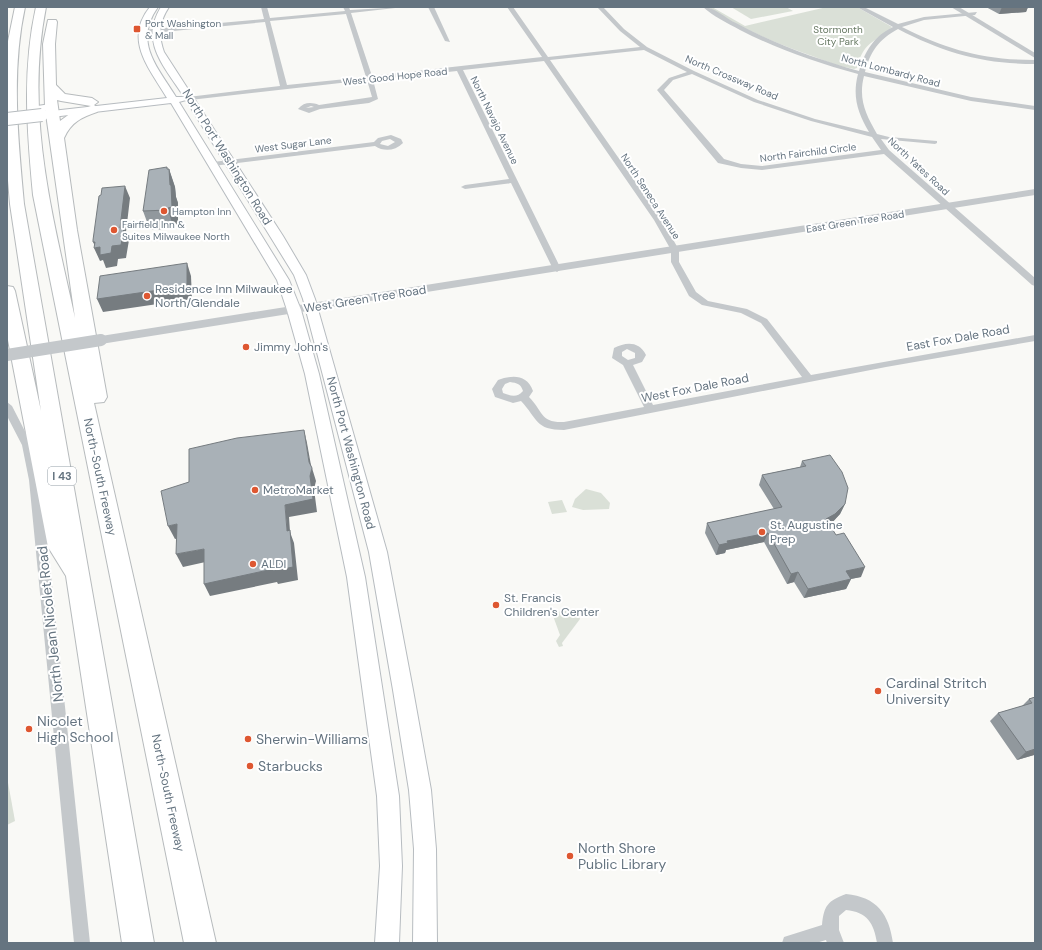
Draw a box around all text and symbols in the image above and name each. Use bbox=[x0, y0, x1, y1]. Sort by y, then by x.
place label: Port Washington & Mall bbox=[145, 17, 222, 42]
park label: Stormonth City Park bbox=[813, 23, 863, 48]
marker: Port Washington & Mall bbox=[132, 24, 142, 34]
street label: North Lombardy Road bbox=[840, 51, 942, 90]
street label: North Crossway Road bbox=[683, 52, 780, 103]
street label: West Good Hope Road bbox=[342, 65, 448, 88]
street label: North Navajo Avenue bbox=[468, 74, 522, 167]
street label: North Port Washington Road bbox=[179, 86, 275, 228]
street label: West Sugar Lane bbox=[254, 133, 333, 156]
street label: North Yates Road bbox=[885, 134, 952, 198]
street label: North Fairchild Circle bbox=[759, 140, 857, 165]
street label: North Seneca Avenue bbox=[618, 151, 683, 242]
place label: Hampton Inn bbox=[172, 205, 231, 218]
marker: Hampton Inn bbox=[159, 206, 169, 216]
street label: East Green Tree Road bbox=[805, 207, 905, 236]
place label: Fairfield Inn & Suites Milwaukee North bbox=[122, 218, 230, 243]
marker: Fairfield Inn & Suites Milwaukee North bbox=[109, 225, 119, 235]
place label: Residence Inn Milwaukee North/Glendale bbox=[155, 281, 293, 311]
street label: West Green Tree Road bbox=[303, 281, 427, 317]
marker: Residence Inn Milwaukee North/Glendale bbox=[142, 291, 152, 301]
street label: East Fox Dale Road bbox=[905, 321, 1011, 355]
place label: Jimmy John's bbox=[254, 339, 328, 355]
marker: Jimmy John's bbox=[241, 342, 251, 352]
street label: West Fox Dale Road bbox=[640, 370, 750, 406]
street label: North Port Washington Road bbox=[323, 375, 379, 531]
street label: North-South Freeway bbox=[80, 417, 120, 538]
road number: I 43 bbox=[48, 467, 76, 485]
place label: MetroMarket bbox=[263, 482, 334, 498]
marker: MetroMarket bbox=[250, 485, 260, 495]
place label: St. Augustine Prep bbox=[770, 517, 843, 547]
marker: St. Augustine Prep bbox=[757, 527, 767, 537]
street label: North Jean Nicolet Road bbox=[33, 545, 67, 703]
place label: ALDI bbox=[261, 556, 286, 572]
marker: ALDI bbox=[248, 559, 258, 569]
place label: St. Francis Children's Center bbox=[504, 590, 600, 620]
marker: St. Francis Children's Center bbox=[491, 600, 501, 610]
place label: Cardinal Stritch University bbox=[886, 674, 987, 708]
marker: Cardinal Stritch University bbox=[873, 686, 883, 696]
place label: Nicolet High School bbox=[37, 712, 113, 746]
marker: Nicolet High School bbox=[24, 724, 34, 734]
place label: Sherwin-Williams bbox=[256, 730, 368, 748]
street label: North-South Freeway bbox=[148, 733, 188, 854]
marker: Sherwin-Williams bbox=[243, 734, 253, 744]
place label: Starbucks bbox=[258, 757, 323, 775]
marker: Starbucks bbox=[245, 761, 255, 771]
place label: North Shore Public Library bbox=[578, 839, 667, 873]
marker: North Shore Public Library bbox=[565, 851, 575, 861]

